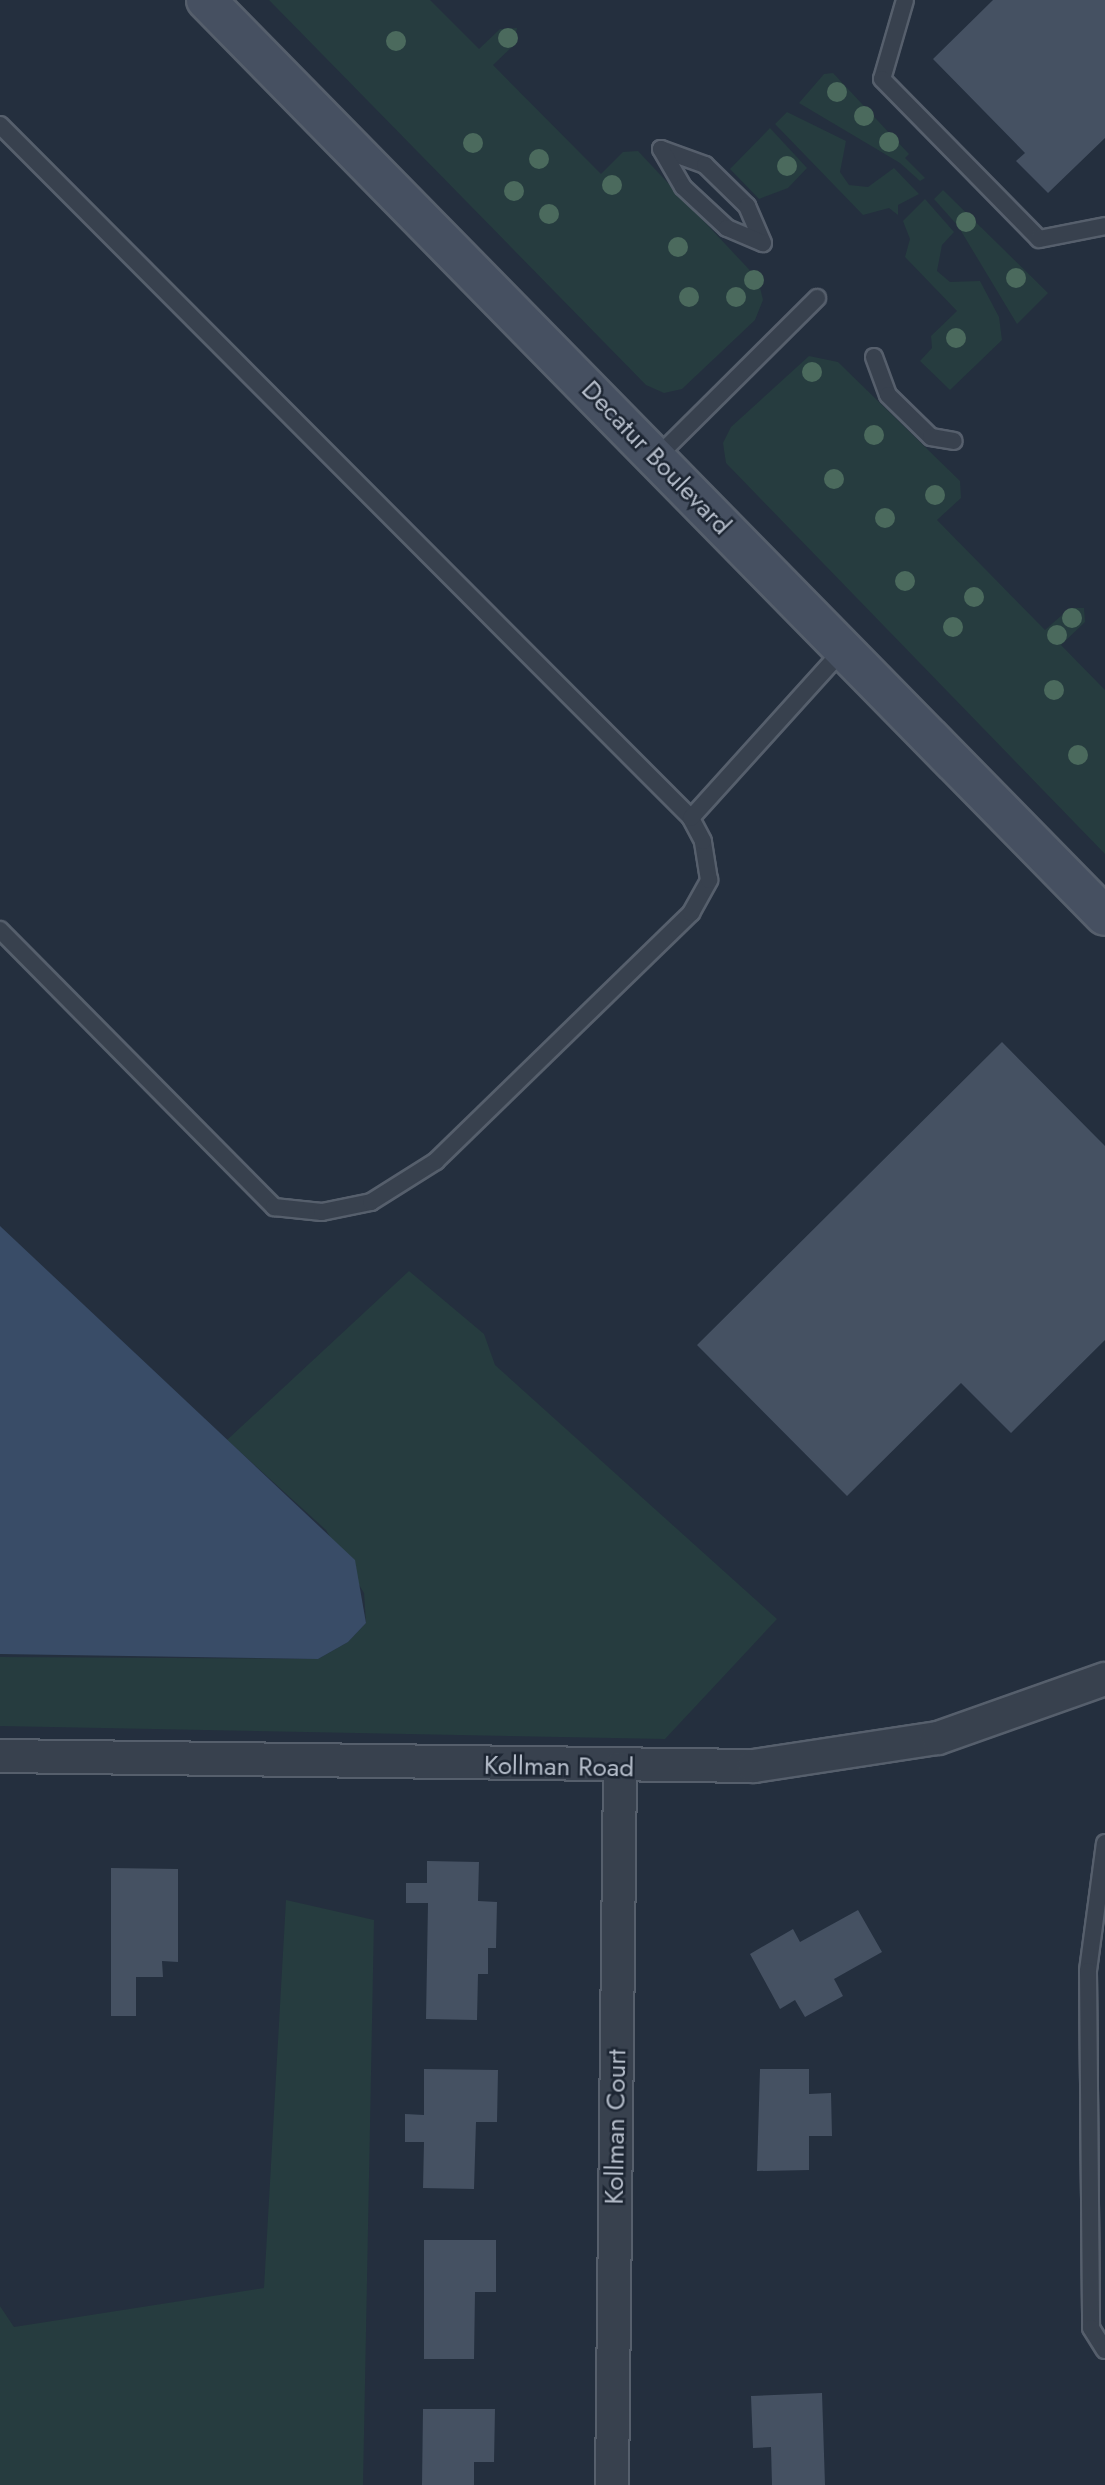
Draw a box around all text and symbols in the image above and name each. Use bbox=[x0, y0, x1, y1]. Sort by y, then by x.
street label: Decatur Boulevard bbox=[575, 375, 737, 541]
street label: Kollman Road bbox=[484, 1750, 634, 1784]
street label: Kollman Court bbox=[599, 2049, 633, 2205]

